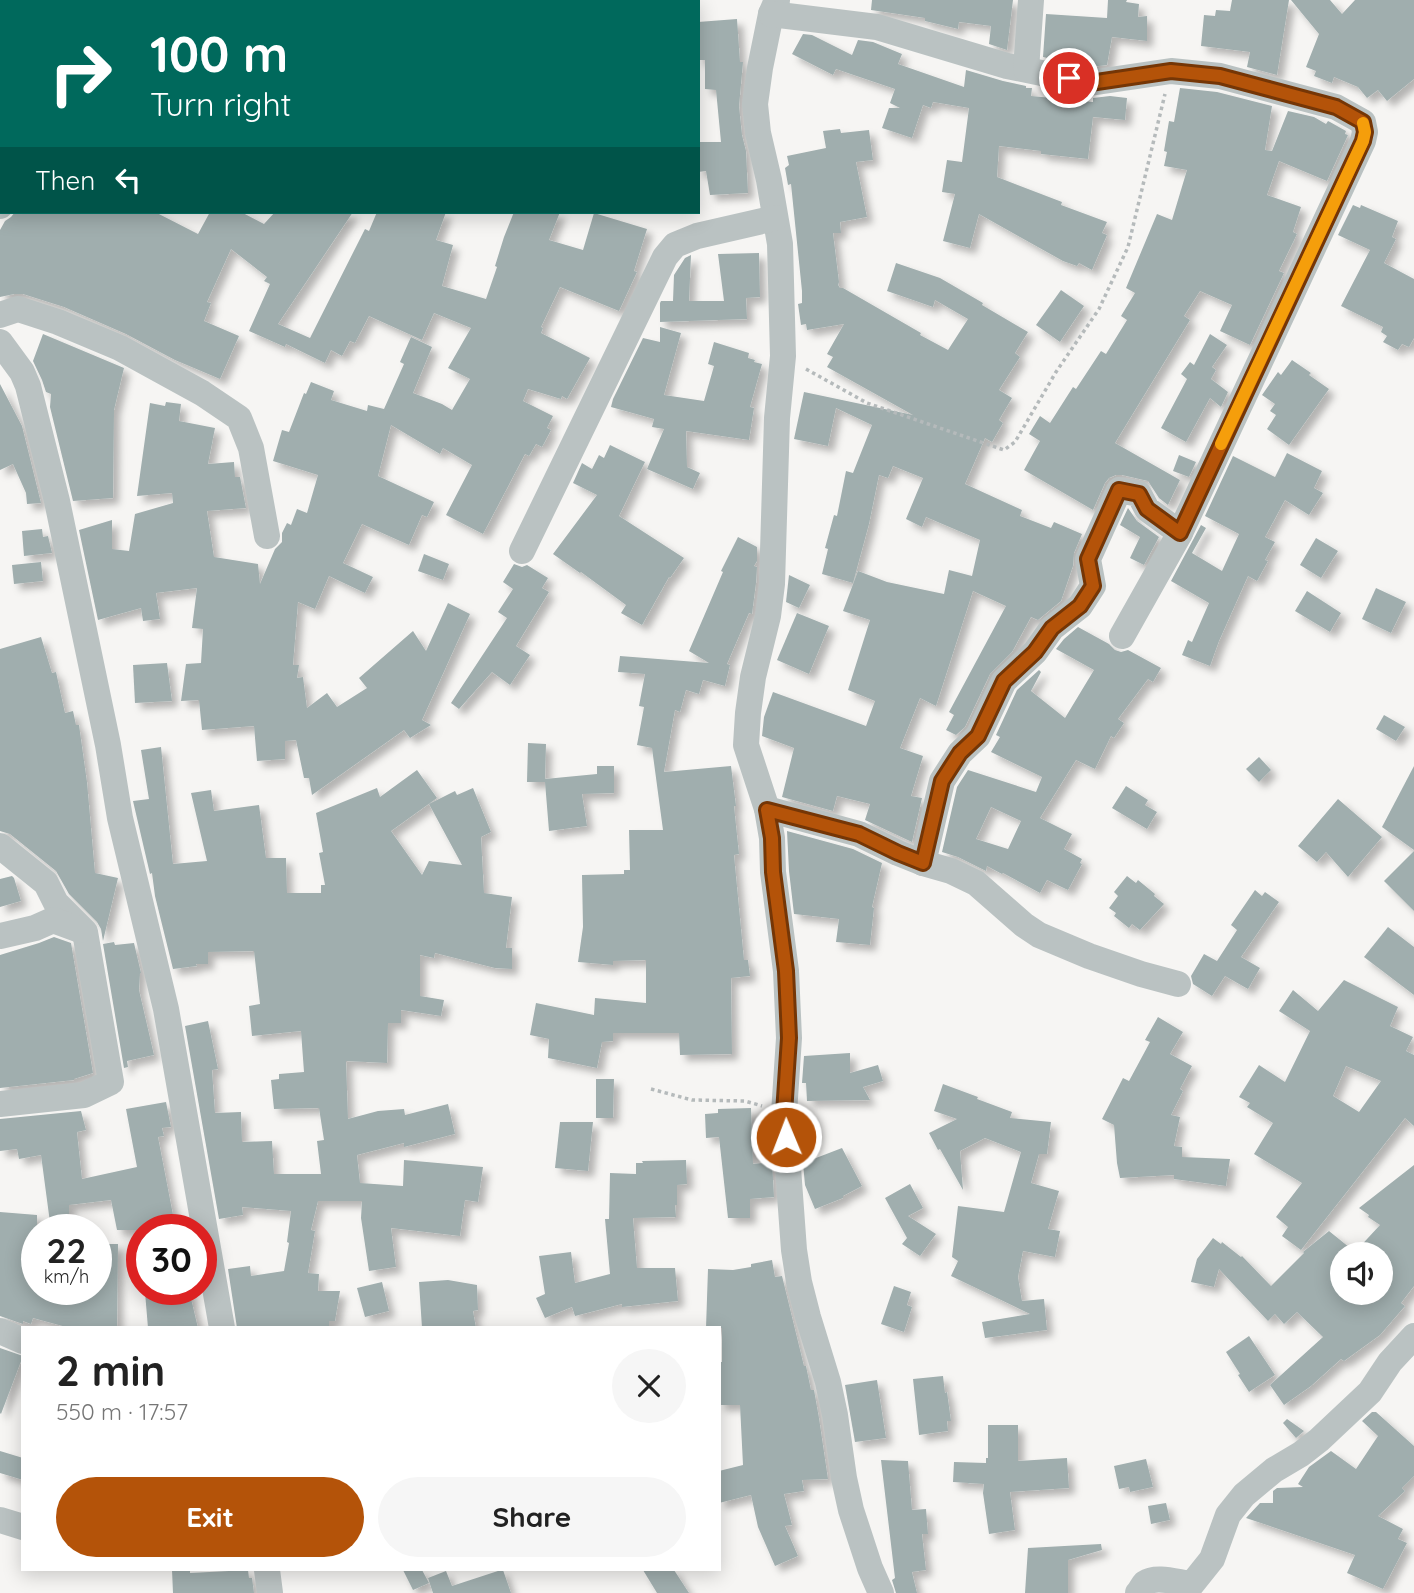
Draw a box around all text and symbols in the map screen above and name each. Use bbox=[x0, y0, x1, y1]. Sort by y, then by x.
text: 100 m bbox=[150, 23, 288, 84]
icon: right bbox=[35, 28, 126, 119]
pin bbox=[1039, 48, 1099, 108]
icon: arrive bbox=[1050, 59, 1088, 97]
text: Turn right bbox=[150, 84, 291, 124]
icon: left bbox=[109, 161, 147, 199]
text: Then bbox=[35, 164, 95, 197]
position arrow bbox=[749, 1100, 823, 1174]
speed limit sign: 30 bbox=[126, 1214, 217, 1305]
text: 22 bbox=[47, 1228, 86, 1272]
map controls bbox=[1330, 1242, 1393, 1305]
button: sound bbox=[1330, 1242, 1393, 1305]
text: km/h bbox=[44, 1265, 89, 1288]
text: 2 min bbox=[56, 1344, 165, 1397]
button: close bbox=[612, 1349, 686, 1423]
text: 550 m · 17:57 bbox=[56, 1397, 188, 1426]
button: Exit bbox=[56, 1477, 364, 1557]
button: Share bbox=[378, 1477, 686, 1557]

